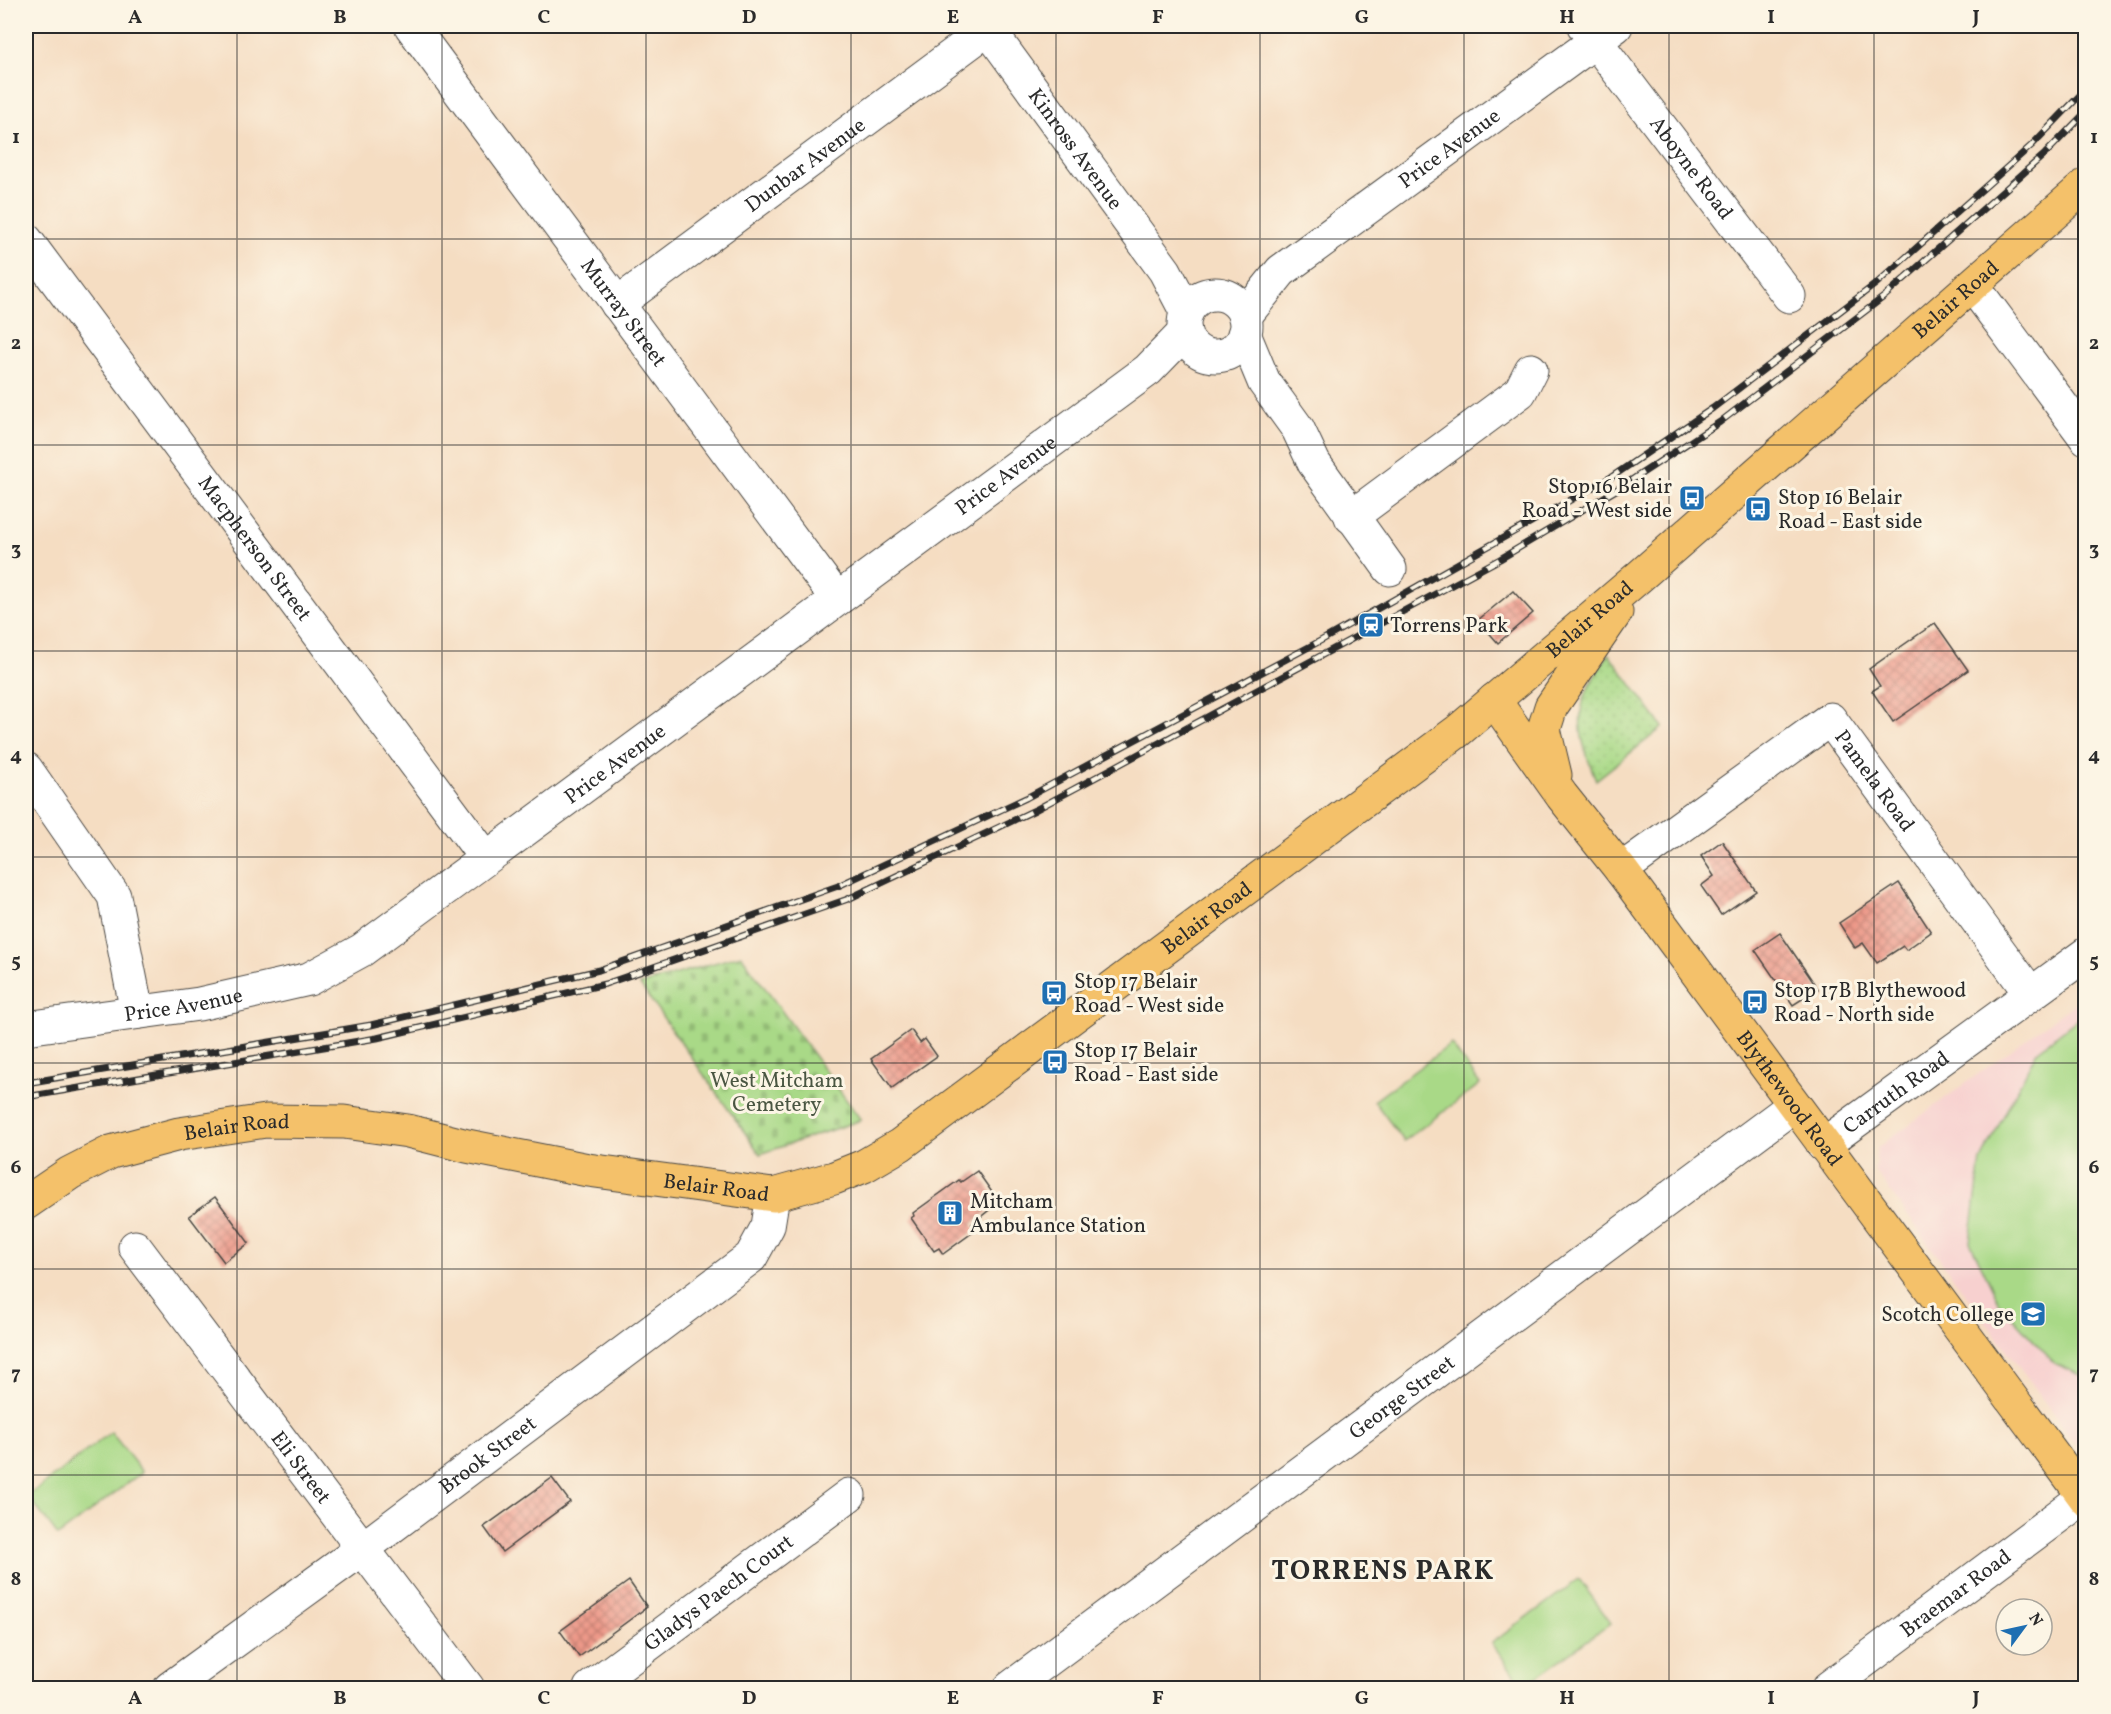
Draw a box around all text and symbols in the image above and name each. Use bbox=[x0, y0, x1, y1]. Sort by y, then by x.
text: A bbox=[128, 4, 142, 32]
text: B bbox=[333, 4, 347, 32]
text: C bbox=[538, 4, 551, 32]
text: D bbox=[742, 4, 756, 32]
text: E bbox=[947, 4, 959, 32]
text: F bbox=[1152, 4, 1164, 32]
text: G bbox=[1355, 4, 1369, 32]
text: H bbox=[1559, 4, 1575, 32]
text: I bbox=[1767, 4, 1775, 32]
text: J bbox=[1971, 4, 1980, 32]
street label: Kinross Avenue bbox=[1020, 83, 1129, 216]
street label: Price Avenue bbox=[1393, 102, 1507, 196]
street label: Dunbar Avenue bbox=[740, 111, 872, 220]
street label: Aboyne Road bbox=[1642, 111, 1739, 226]
text: 1 bbox=[12, 124, 20, 152]
text: 1 bbox=[2090, 124, 2098, 152]
street label: Murray Street bbox=[573, 253, 673, 374]
street label: Belair Road bbox=[1907, 254, 2006, 347]
text: 2 bbox=[11, 330, 21, 358]
text: 2 bbox=[2089, 330, 2099, 358]
street label: Price Avenue bbox=[950, 429, 1063, 523]
street label: Macpherson Street bbox=[190, 470, 318, 628]
place label: Stop 16 Belair Road - West side bbox=[1522, 473, 1672, 526]
bus stop icon: Stop 16 Belair Road - West side bbox=[1677, 483, 1707, 513]
place label: Stop 16 Belair Road - East side bbox=[1778, 484, 1923, 537]
bus stop icon: Stop 16 Belair Road - East side bbox=[1743, 494, 1773, 524]
text: 3 bbox=[11, 536, 21, 564]
text: 3 bbox=[2089, 536, 2099, 564]
street label: Belair Road bbox=[1540, 575, 1640, 666]
station icon: Torrens Park bbox=[1356, 610, 1386, 640]
place label: Torrens Park bbox=[1390, 612, 1509, 641]
street label: Price Avenue bbox=[559, 717, 672, 812]
street label: Pamela Road bbox=[1827, 725, 1921, 838]
text: 4 bbox=[10, 742, 22, 770]
text: 4 bbox=[2088, 742, 2100, 770]
street label: Belair Road bbox=[1156, 875, 1259, 962]
text: 5 bbox=[11, 948, 21, 976]
text: 5 bbox=[2089, 948, 2099, 976]
place label: Stop 17 Belair Road - West side bbox=[1074, 968, 1224, 1021]
place label: Stop 17B Blythewood Road - North side bbox=[1774, 977, 1966, 1030]
bus stop icon: Stop 17 Belair Road - West side bbox=[1039, 978, 1069, 1008]
street label: Price Avenue bbox=[122, 982, 246, 1030]
bus stop icon: Stop 17B Blythewood Road - North side bbox=[1740, 987, 1770, 1017]
street label: Blythewood Road bbox=[1729, 1025, 1848, 1173]
place label: Stop 17 Belair Road - East side bbox=[1074, 1037, 1219, 1090]
street label: Carruth Road bbox=[1838, 1045, 1956, 1142]
bus stop icon: Stop 17 Belair Road - East side bbox=[1040, 1047, 1070, 1077]
park label: West Mitcham Cemetery bbox=[710, 1067, 844, 1120]
street label: Belair Road bbox=[182, 1108, 290, 1149]
text: 6 bbox=[11, 1154, 22, 1182]
text: 6 bbox=[2089, 1154, 2100, 1182]
street label: Belair Road bbox=[661, 1167, 771, 1210]
place label: Mitcham Ambulance Station bbox=[970, 1188, 1146, 1241]
building icon: Mitcham Ambulance Station bbox=[935, 1198, 965, 1228]
school or university icon: Scotch College bbox=[2018, 1299, 2048, 1329]
place label: Scotch College bbox=[1881, 1301, 2014, 1330]
street label: George Street bbox=[1344, 1349, 1461, 1447]
text: 7 bbox=[11, 1360, 21, 1388]
text: 7 bbox=[2089, 1360, 2099, 1388]
street label: Brook Street bbox=[434, 1410, 543, 1502]
street label: Eli Street bbox=[263, 1426, 337, 1511]
street label: Gladys Paech Court bbox=[638, 1528, 800, 1659]
street label: Braemar Road bbox=[1895, 1543, 2018, 1645]
district label: TORRENS PARK bbox=[1271, 1553, 1495, 1591]
text: 8 bbox=[11, 1566, 21, 1594]
text: 8 bbox=[2089, 1566, 2099, 1594]
north arrow bbox=[1994, 1597, 2054, 1657]
text: N bbox=[2023, 1609, 2047, 1631]
text: A bbox=[128, 1685, 142, 1713]
text: B bbox=[333, 1685, 347, 1713]
text: C bbox=[538, 1685, 551, 1713]
text: D bbox=[742, 1685, 756, 1713]
text: E bbox=[947, 1685, 959, 1713]
text: F bbox=[1152, 1685, 1164, 1713]
text: G bbox=[1355, 1685, 1369, 1713]
text: H bbox=[1559, 1685, 1575, 1713]
text: I bbox=[1767, 1685, 1775, 1713]
text: J bbox=[1971, 1685, 1980, 1713]

